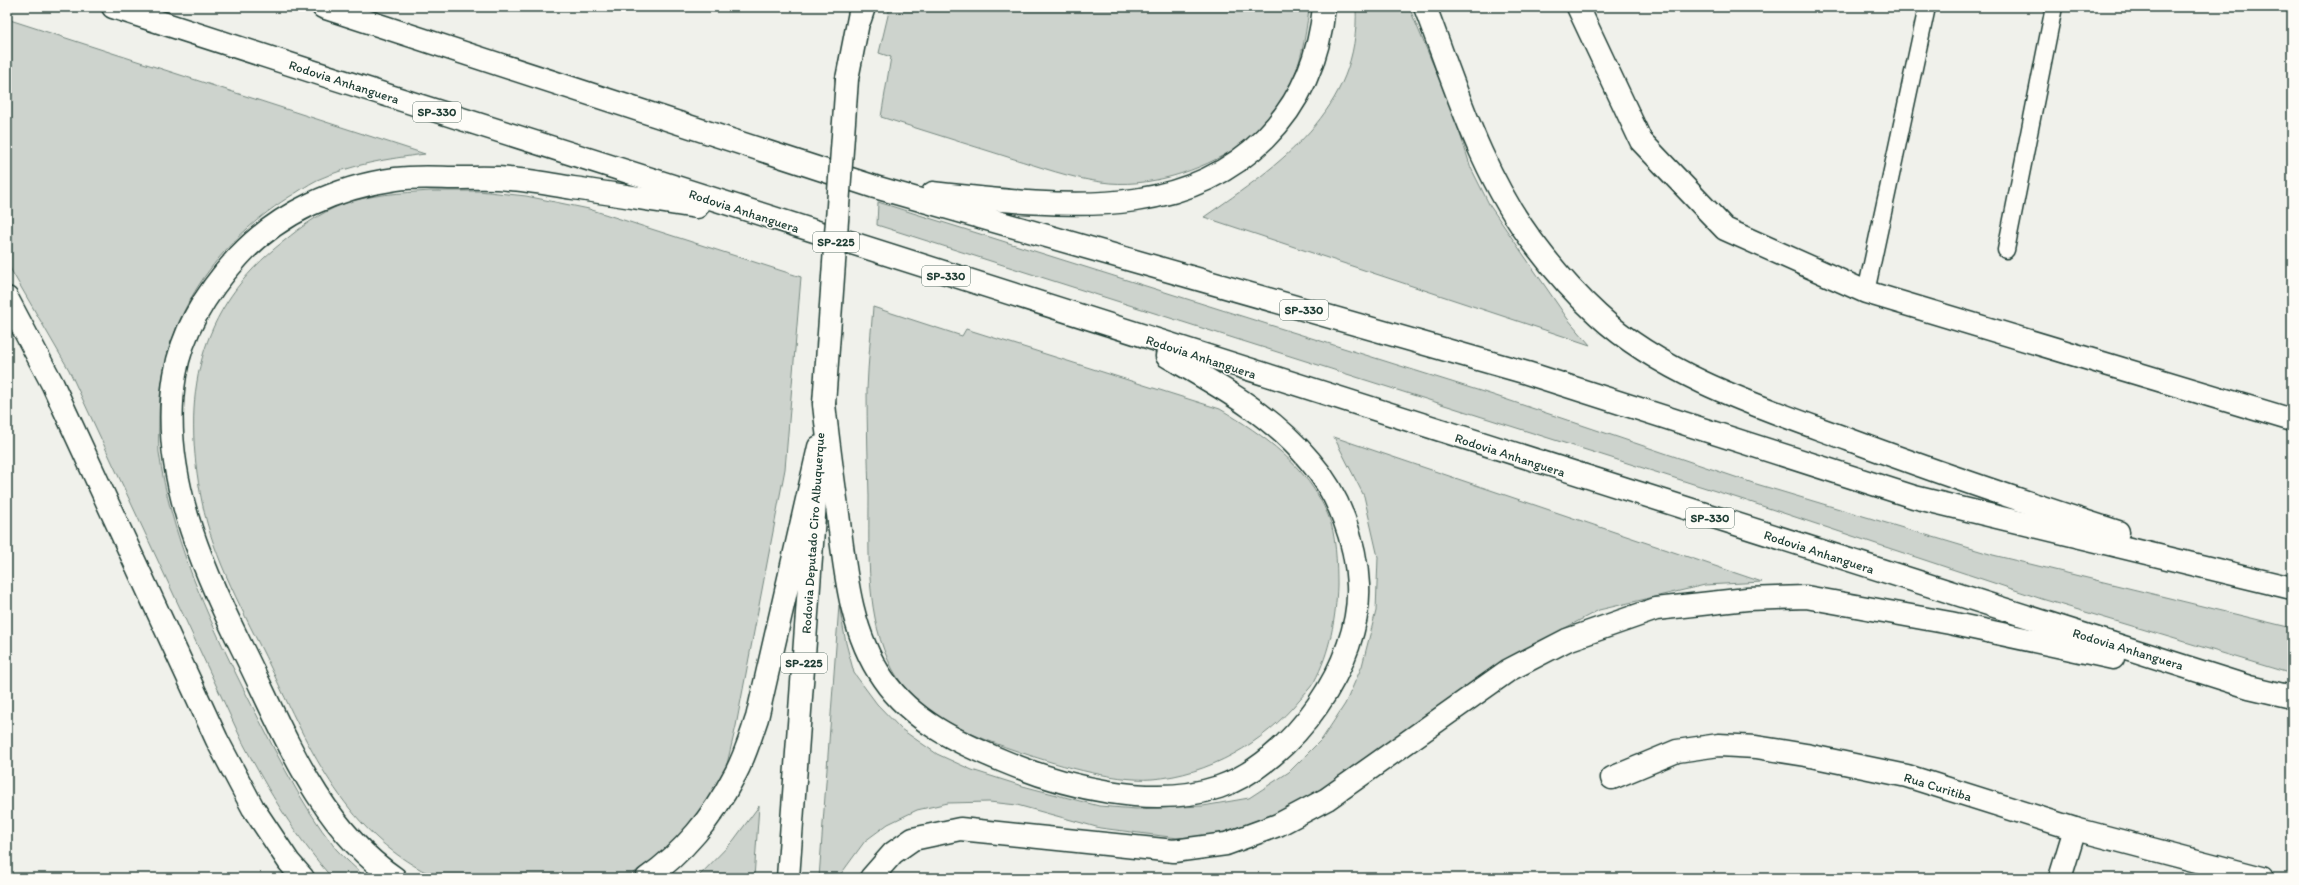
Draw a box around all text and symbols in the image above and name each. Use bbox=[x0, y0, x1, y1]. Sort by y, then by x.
street label: Rodovia Anhanguera bbox=[287, 57, 402, 107]
road number: SP-330 bbox=[413, 102, 461, 122]
street label: Rodovia Anhanguera bbox=[687, 186, 802, 236]
road number: SP-225 bbox=[813, 232, 859, 252]
road number: SP-330 bbox=[922, 266, 970, 286]
road number: SP-330 bbox=[1280, 300, 1328, 320]
street label: Rodovia Anhanguera bbox=[1144, 332, 1259, 382]
street label: Rodovia Anhanguera bbox=[1453, 430, 1568, 480]
street label: Rodovia Deputado Ciro Albuquerque bbox=[798, 432, 828, 634]
road number: SP-330 bbox=[1686, 508, 1734, 528]
street label: Rodovia Anhanguera bbox=[1762, 527, 1877, 577]
street label: Rodovia Anhanguera bbox=[2071, 625, 2186, 673]
road number: SP-225 bbox=[781, 653, 827, 673]
street label: Rua Curitiba bbox=[1902, 770, 1974, 805]

